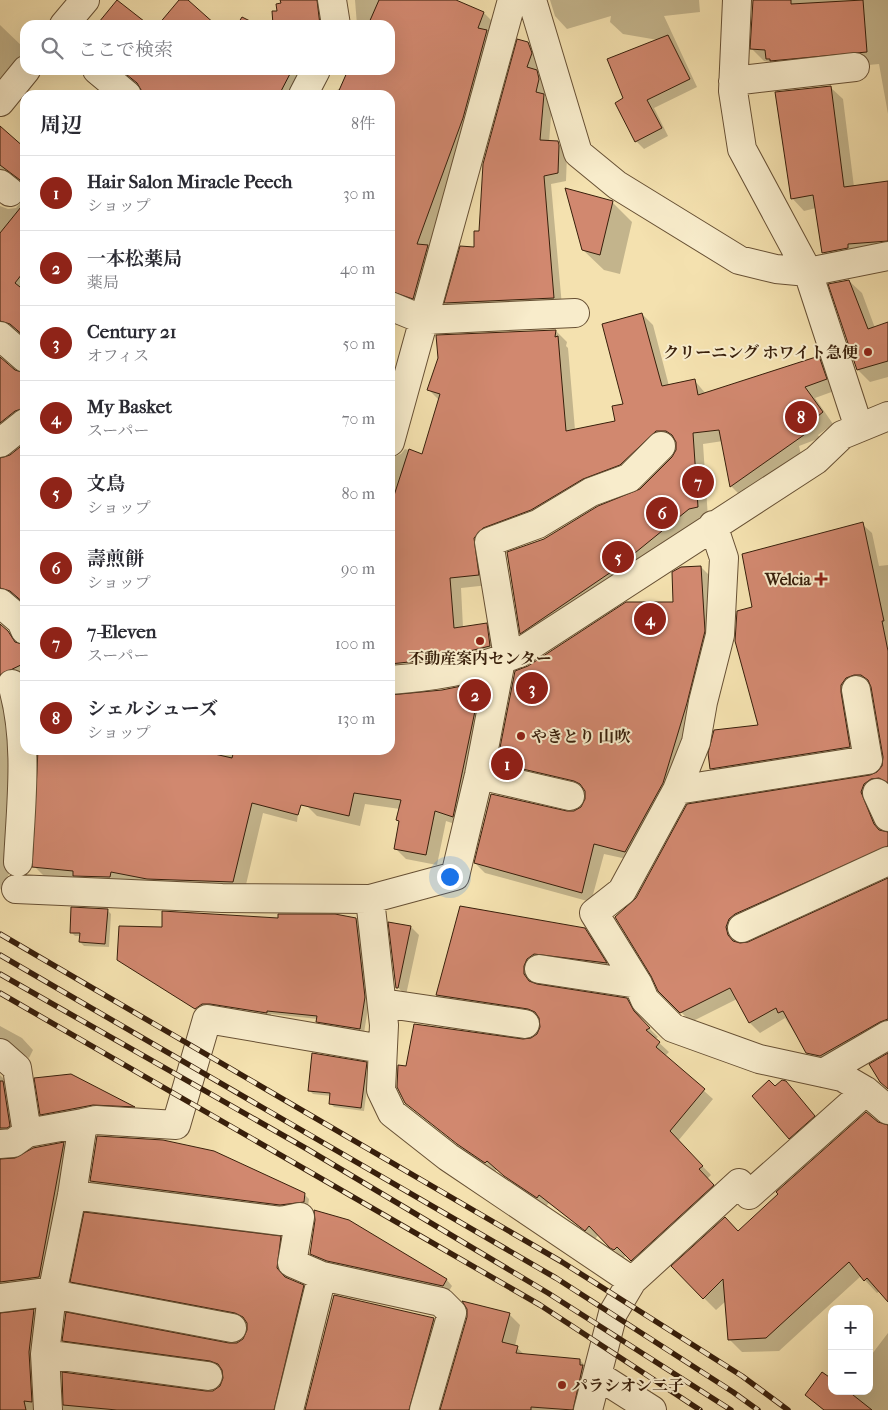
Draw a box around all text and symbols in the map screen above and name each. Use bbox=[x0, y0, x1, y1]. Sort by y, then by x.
search box bbox=[20, 20, 395, 75]
icon: search bbox=[38, 34, 66, 62]
text: ここで検索 bbox=[78, 39, 173, 61]
text: 周辺 bbox=[40, 113, 82, 137]
text: 8件 bbox=[351, 114, 375, 133]
text: Hair Salon Miracle Peech bbox=[87, 171, 292, 193]
text: 1 bbox=[53, 184, 59, 203]
text: 30 m bbox=[343, 184, 375, 203]
text: ショップ bbox=[87, 196, 151, 215]
text: 一本松薬局 bbox=[87, 248, 182, 270]
text: 2 bbox=[52, 259, 60, 278]
text: 40 m bbox=[340, 259, 375, 278]
text: 薬局 bbox=[87, 273, 119, 292]
text: Century 21 bbox=[87, 321, 176, 343]
text: 3 bbox=[53, 334, 59, 353]
text: 50 m bbox=[343, 334, 375, 353]
place label: クリーニング ホワイト急便 bbox=[663, 343, 858, 362]
text: オフィス bbox=[87, 346, 149, 365]
marker: クリーニング ホワイト急便 bbox=[862, 346, 874, 358]
text: My Basket bbox=[87, 396, 172, 418]
pin: 8 bbox=[785, 398, 817, 436]
text: 4 bbox=[51, 409, 61, 428]
text: 70 m bbox=[342, 409, 375, 428]
text: スーパー bbox=[87, 421, 149, 440]
pin: 7 bbox=[682, 463, 714, 501]
text: 文鳥 bbox=[87, 473, 125, 495]
text: 5 bbox=[53, 484, 59, 503]
text: 80 m bbox=[341, 484, 375, 503]
pin: 6 bbox=[646, 494, 678, 532]
text: ショップ bbox=[87, 498, 151, 517]
pin: 5 bbox=[602, 538, 634, 576]
text: 壽煎餅 bbox=[87, 548, 144, 570]
text: 6 bbox=[52, 559, 60, 578]
text: 90 m bbox=[341, 559, 375, 578]
place label: Welcia bbox=[764, 570, 812, 589]
text: ショップ bbox=[87, 573, 151, 592]
marker: Welcia bbox=[815, 573, 827, 585]
pin: 4 bbox=[634, 600, 666, 638]
text: 7-Eleven bbox=[87, 621, 157, 643]
text: 7 bbox=[52, 634, 60, 653]
text: 100 m bbox=[335, 634, 375, 653]
marker: 不動産案内センター bbox=[474, 635, 486, 647]
text: スーパー bbox=[87, 646, 149, 665]
place label: 不動産案内センター bbox=[408, 649, 552, 668]
pin: 3 bbox=[516, 669, 548, 707]
pin: 2 bbox=[459, 676, 491, 714]
text: シェルシューズ bbox=[87, 698, 218, 720]
text: 8 bbox=[52, 709, 60, 728]
text: 130 m bbox=[337, 709, 375, 728]
text: ショップ bbox=[87, 723, 151, 742]
place label: やきとり 山吹 bbox=[531, 727, 630, 746]
marker: やきとり 山吹 bbox=[515, 730, 527, 742]
pin: 1 bbox=[491, 745, 523, 783]
your location bbox=[437, 864, 463, 890]
map controls bbox=[828, 1305, 873, 1395]
button: + bbox=[828, 1305, 873, 1350]
button: − bbox=[828, 1350, 873, 1395]
place label: パラシオン二子 bbox=[572, 1376, 684, 1395]
marker: パラシオン二子 bbox=[556, 1379, 568, 1391]

